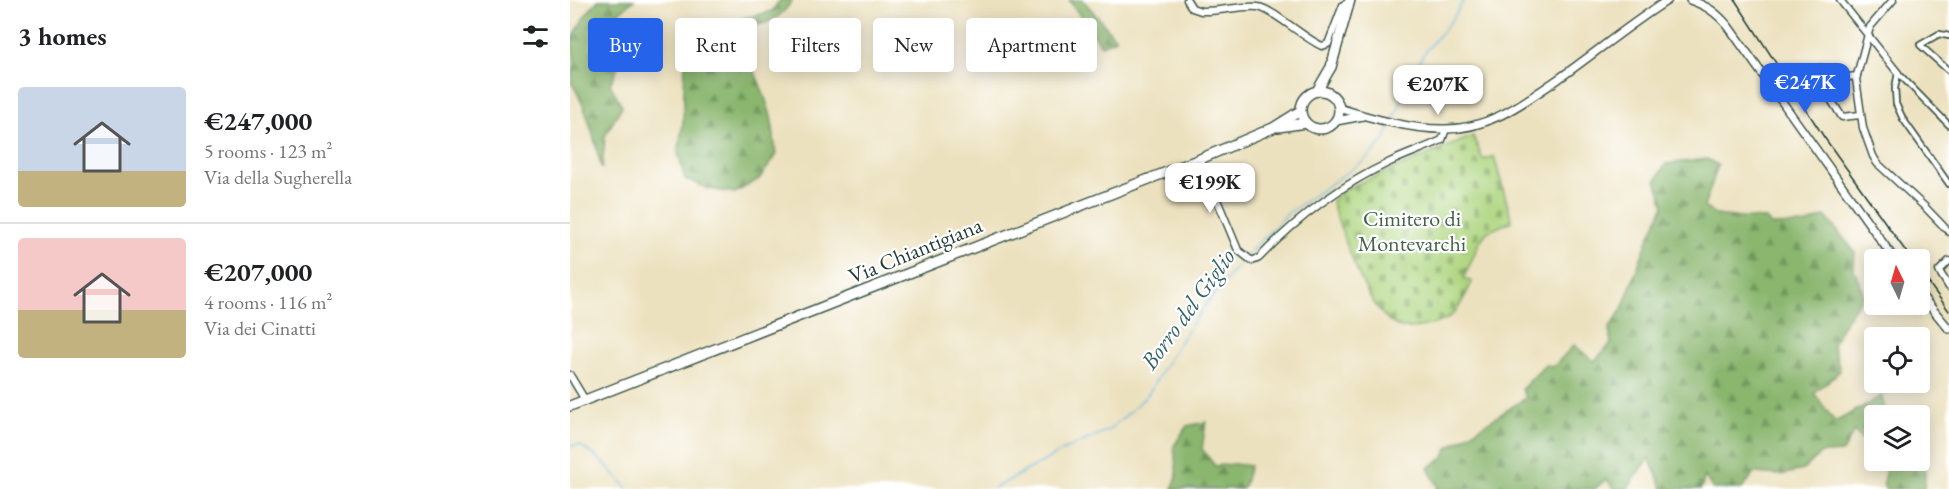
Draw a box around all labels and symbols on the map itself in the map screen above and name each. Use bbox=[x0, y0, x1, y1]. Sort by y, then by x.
pin: €247K bbox=[1763, 63, 1847, 114]
pin: €207K bbox=[1396, 65, 1480, 116]
pin: €199K bbox=[1168, 163, 1252, 214]
park label: Cimitero di Montevarchi bbox=[1358, 204, 1466, 258]
street label: Via Chiantigiana bbox=[844, 210, 987, 291]
water label: Borro del Giglio bbox=[1133, 242, 1242, 376]
north arrow bbox=[1864, 249, 1930, 315]

